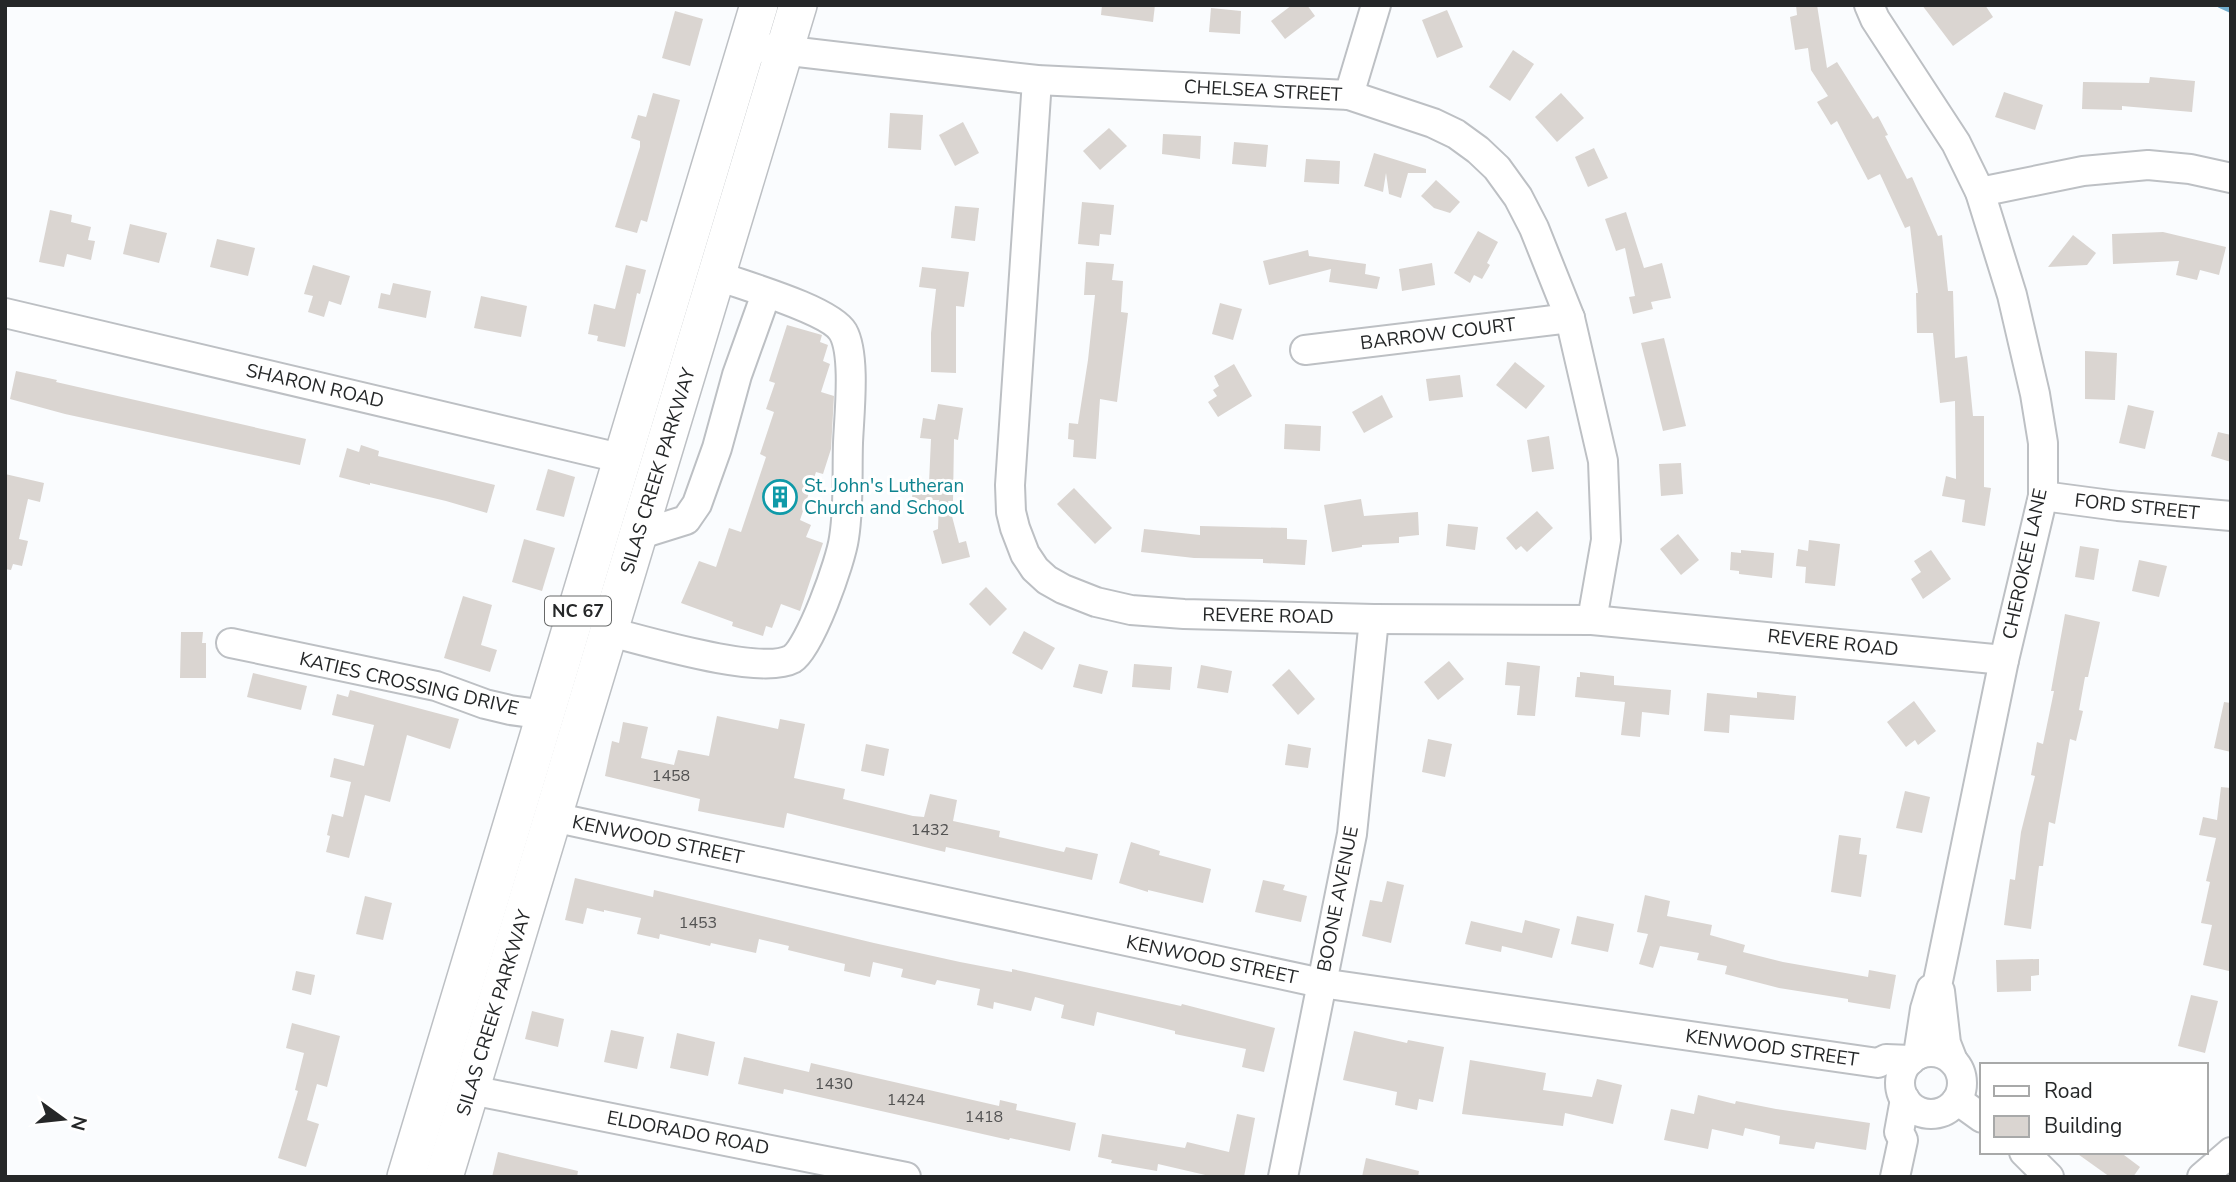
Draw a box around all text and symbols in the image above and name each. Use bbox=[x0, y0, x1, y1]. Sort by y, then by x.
street label: CHELSEA STREET bbox=[1183, 74, 1343, 108]
street label: BARROW COURT bbox=[1359, 311, 1518, 356]
street label: SHARON ROAD bbox=[243, 357, 387, 415]
street label: SILAS CREEK PARKWAY bbox=[614, 364, 702, 577]
place label: St. John's Lutheran Church and School bbox=[804, 473, 965, 521]
building icon: St. John's Lutheran Church and School bbox=[761, 478, 799, 516]
street label: CHEROKEE LANE bbox=[1996, 486, 2054, 642]
street label: FORD STREET bbox=[2073, 488, 2201, 527]
road number: NC 67 bbox=[545, 596, 611, 626]
street label: REVERE ROAD bbox=[1202, 602, 1334, 630]
street label: REVERE ROAD bbox=[1766, 623, 1900, 663]
street label: KATIES CROSSING DRIVE bbox=[297, 646, 521, 722]
house number: 1458 bbox=[652, 765, 690, 787]
street label: KENWOOD STREET bbox=[570, 809, 747, 871]
house number: 1432 bbox=[911, 819, 949, 841]
street label: BOONE AVENUE bbox=[1311, 824, 1365, 974]
street label: SILAS CREEK PARKWAY bbox=[450, 906, 538, 1119]
house number: 1453 bbox=[679, 912, 717, 934]
street label: KENWOOD STREET bbox=[1124, 929, 1301, 991]
street label: KENWOOD STREET bbox=[1684, 1023, 1861, 1073]
legend bbox=[1980, 1063, 2208, 1154]
house number: 1430 bbox=[815, 1073, 853, 1095]
text: Road bbox=[2044, 1077, 2093, 1105]
north arrow bbox=[28, 1084, 98, 1154]
house number: 1424 bbox=[887, 1089, 926, 1111]
street label: ELDORADO ROAD bbox=[605, 1105, 771, 1161]
house number: 1418 bbox=[965, 1106, 1003, 1128]
text: Building bbox=[2044, 1112, 2122, 1140]
text: N bbox=[64, 1113, 93, 1133]

